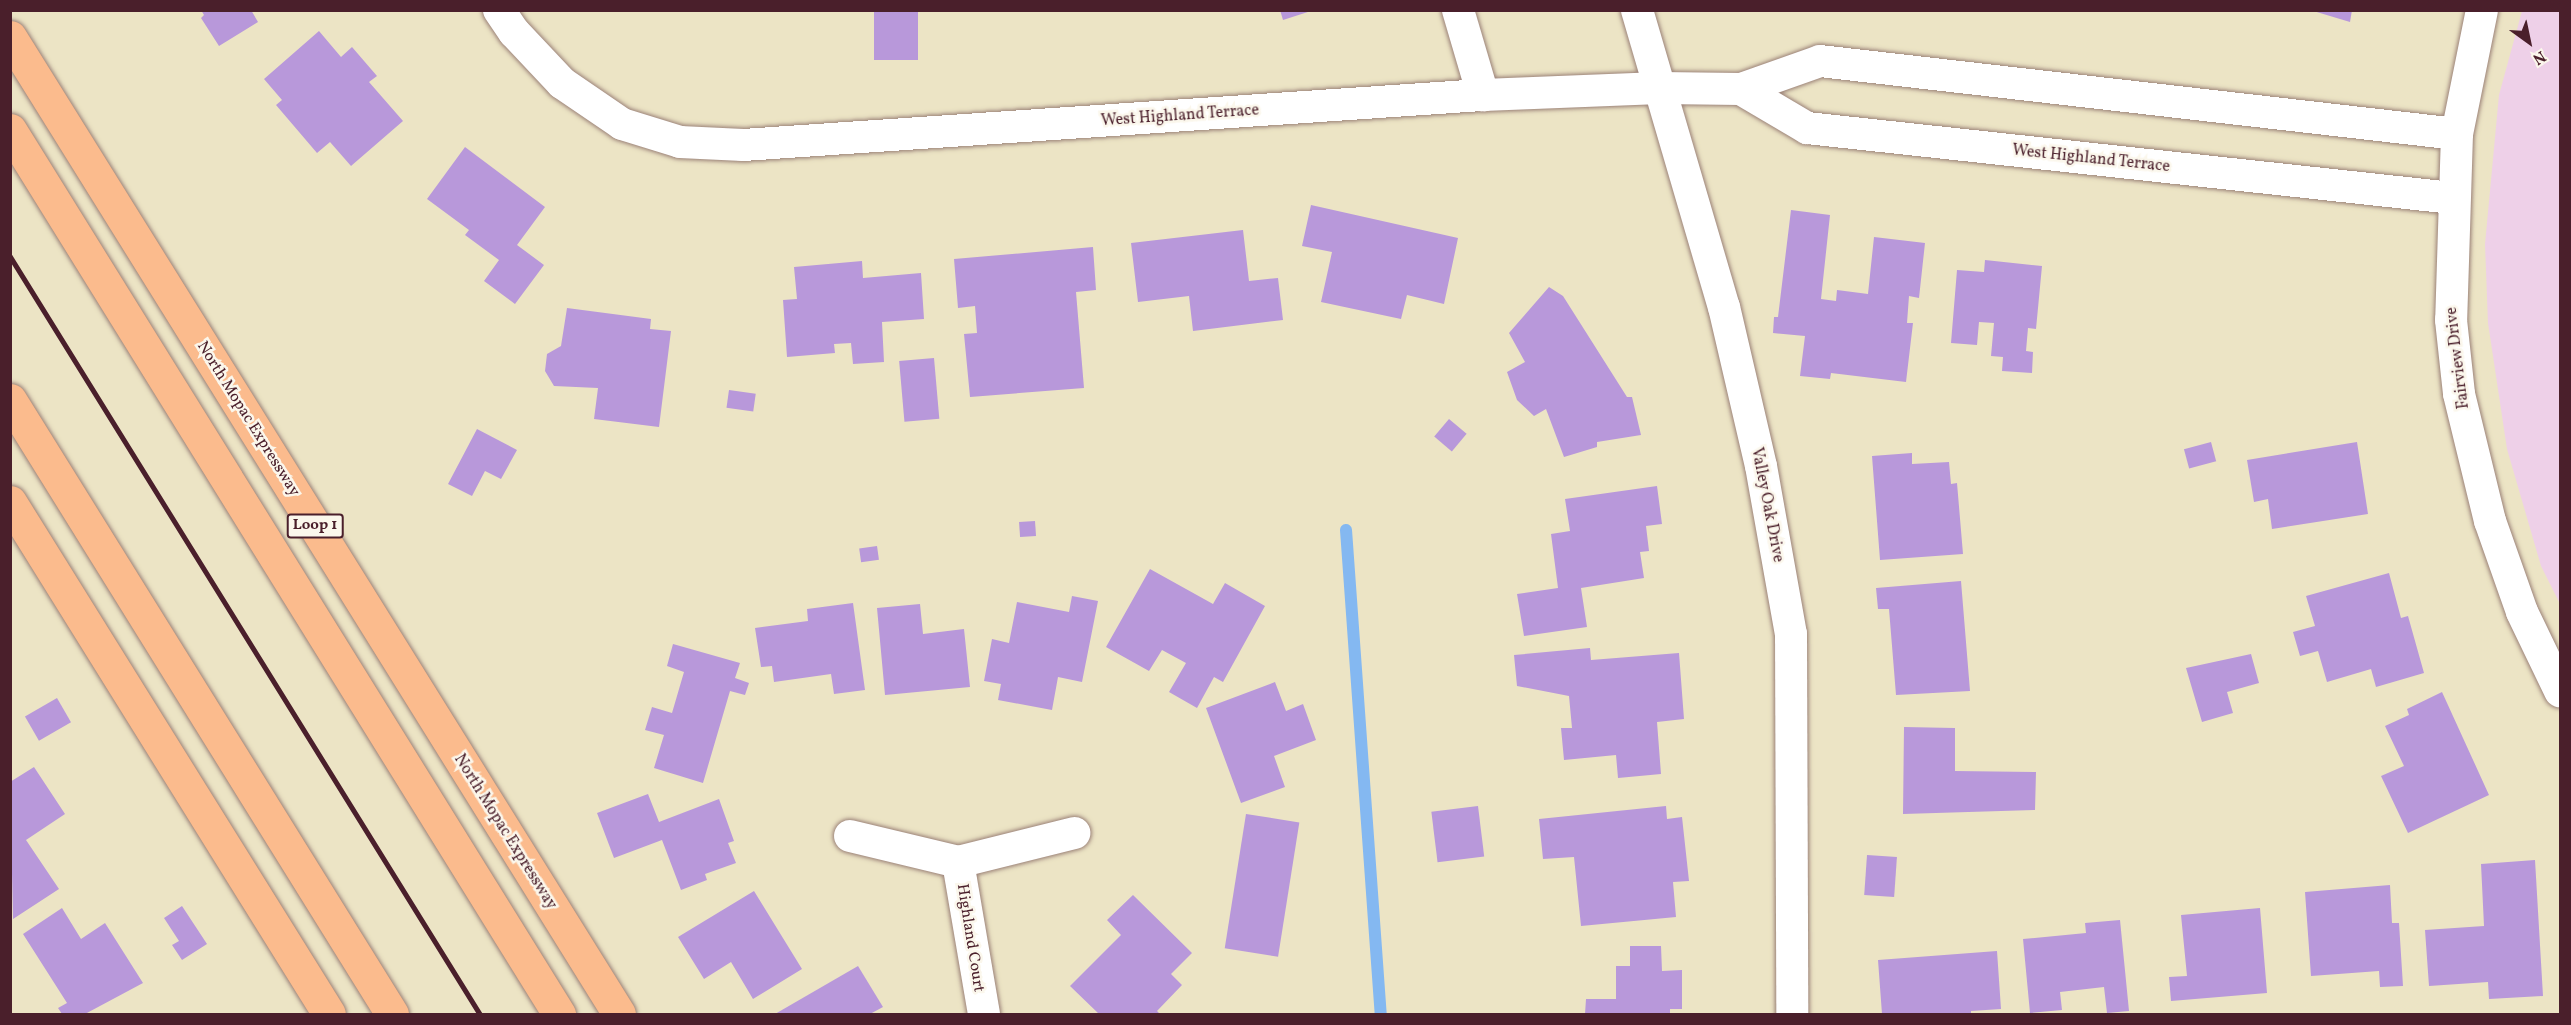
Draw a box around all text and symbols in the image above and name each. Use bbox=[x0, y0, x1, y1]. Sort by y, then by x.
north arrow bbox=[2499, 12, 2559, 72]
text: N bbox=[2528, 45, 2550, 69]
street label: West Highland Terrace bbox=[1100, 101, 1260, 131]
street label: West Highland Terrace bbox=[2011, 141, 2171, 177]
street label: Fairview Drive bbox=[2442, 306, 2474, 410]
street label: North Mopac Expressway bbox=[192, 338, 304, 500]
street label: Valley Oak Drive bbox=[1746, 446, 1788, 564]
road number: Loop 1 bbox=[286, 514, 344, 538]
street label: North Mopac Expressway bbox=[449, 751, 561, 913]
street label: Highland Court bbox=[952, 882, 988, 994]

